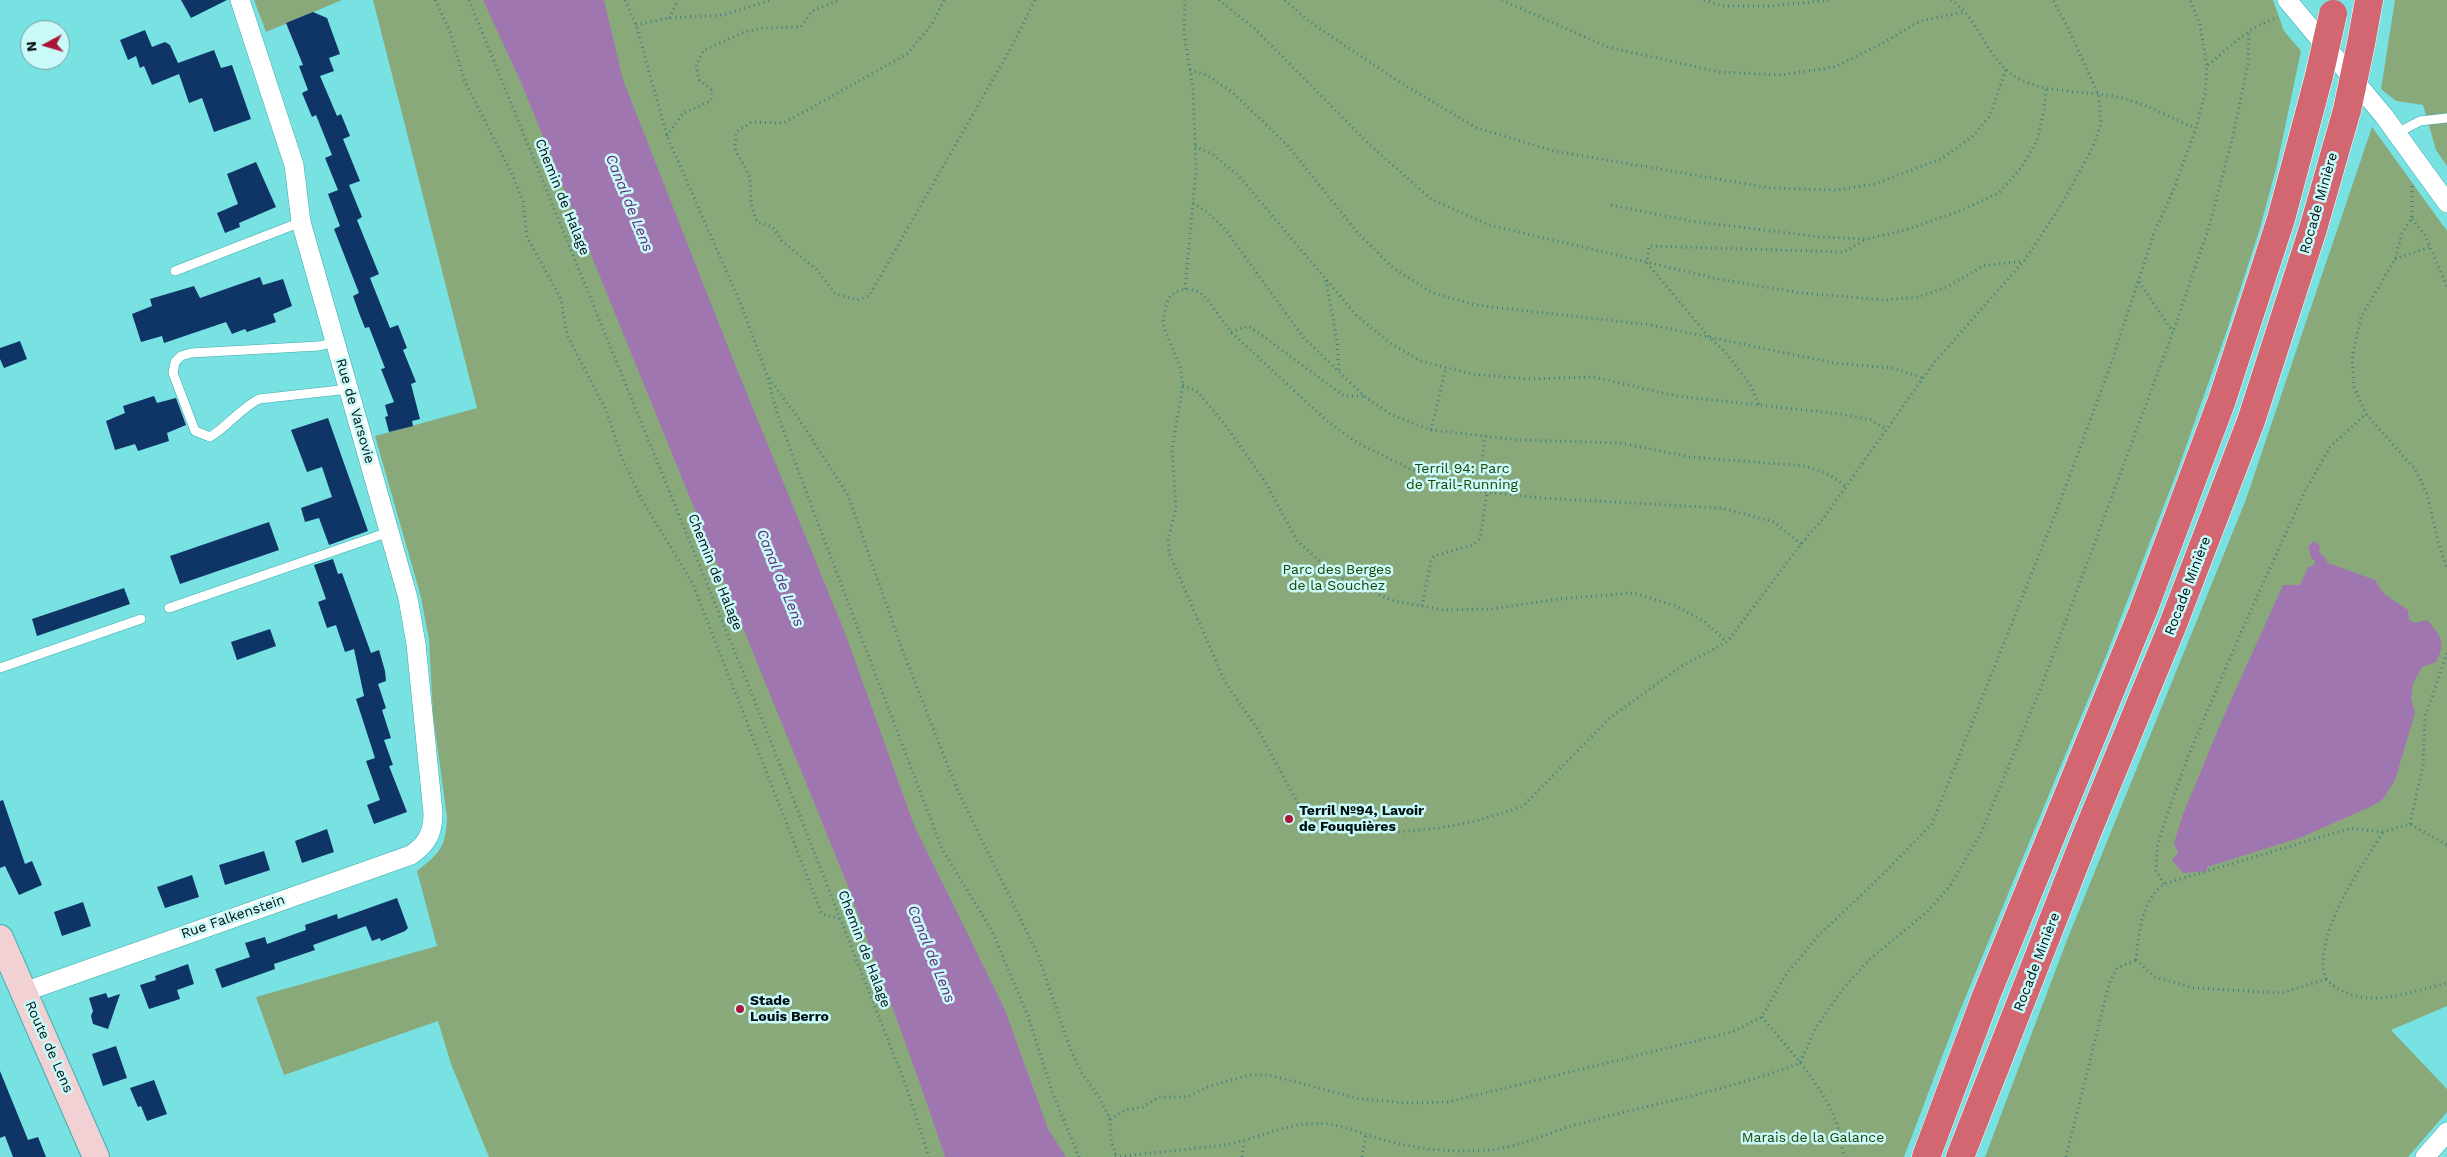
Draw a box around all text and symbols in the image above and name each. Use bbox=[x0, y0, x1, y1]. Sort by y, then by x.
north arrow bbox=[20, 20, 70, 70]
text: N bbox=[23, 40, 40, 52]
street label: Chemin de Halage bbox=[531, 136, 593, 258]
street label: Rocade Minière bbox=[2297, 150, 2341, 256]
water label: Canal de Lens bbox=[601, 152, 657, 254]
street label: Rue de Varsovie bbox=[332, 356, 378, 466]
park label: Terril 94: Parc de Trail-Running bbox=[1406, 461, 1518, 494]
street label: Chemin de Halage bbox=[684, 511, 746, 633]
water label: Canal de Lens bbox=[752, 527, 808, 629]
street label: Rocade Minière bbox=[2161, 534, 2215, 638]
park label: Parc des Berges de la Souchez bbox=[1282, 562, 1392, 594]
place label: Terril №94, Lavoir de Fouquières bbox=[1299, 803, 1424, 836]
marker: Terril №94, Lavoir de Fouquières bbox=[1283, 813, 1295, 825]
street label: Chemin de Halage bbox=[834, 888, 894, 1010]
street label: Rue Falkenstein bbox=[179, 891, 287, 943]
water label: Canal de Lens bbox=[903, 903, 959, 1005]
street label: Rocade Minière bbox=[2010, 910, 2064, 1014]
place label: Stade Louis Berro bbox=[750, 993, 829, 1026]
street label: Route de Lens bbox=[21, 998, 77, 1096]
marker: Stade Louis Berro bbox=[734, 1003, 746, 1015]
park label: Marais de la Galance bbox=[1742, 1130, 1884, 1146]

